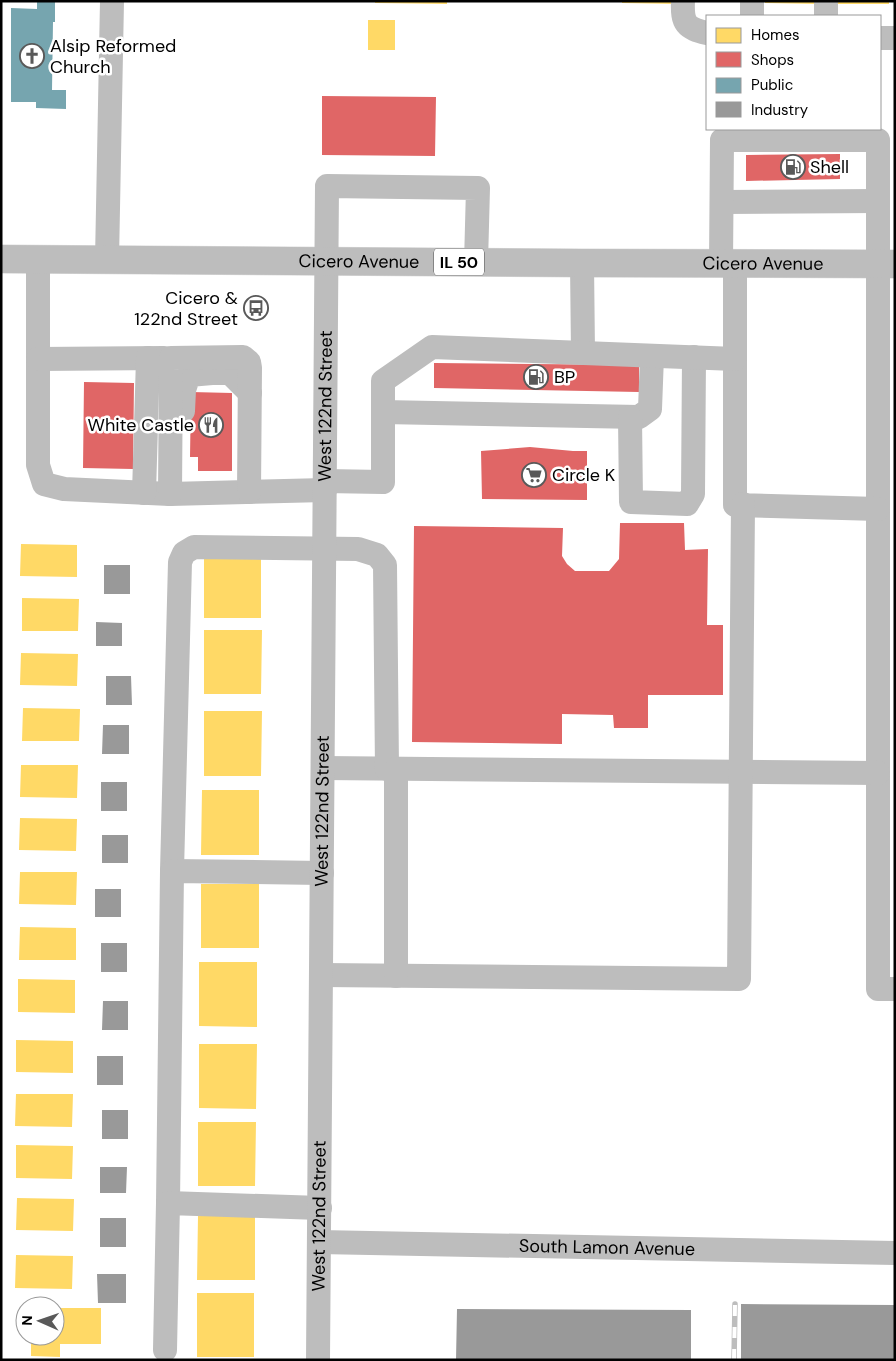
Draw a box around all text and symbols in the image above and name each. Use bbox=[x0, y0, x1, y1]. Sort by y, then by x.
legend bbox=[706, 15, 881, 130]
text: Homes bbox=[751, 25, 800, 45]
place label: Alsip Reformed Church bbox=[50, 34, 176, 79]
church icon: Alsip Reformed Church bbox=[19, 43, 45, 69]
text: Shops bbox=[751, 50, 794, 70]
text: Public bbox=[751, 75, 793, 95]
text: Industry bbox=[751, 100, 809, 120]
fuel station icon: Shell bbox=[780, 154, 806, 180]
place label: Shell bbox=[810, 155, 849, 179]
road number: IL 50 bbox=[434, 248, 484, 276]
street label: Cicero Avenue bbox=[299, 249, 419, 274]
street label: Cicero Avenue bbox=[703, 251, 823, 276]
place label: Cicero & 122nd Street bbox=[134, 286, 238, 331]
bus stop icon: Cicero & 122nd Street bbox=[243, 295, 269, 321]
street label: West 122nd Street bbox=[313, 330, 338, 482]
fuel station icon: BP bbox=[523, 364, 549, 390]
place label: BP bbox=[554, 365, 575, 389]
restaurant icon: White Castle bbox=[198, 412, 224, 438]
place label: White Castle bbox=[87, 413, 194, 437]
supermarket icon: Circle K bbox=[521, 462, 547, 488]
place label: Circle K bbox=[552, 463, 616, 487]
street label: West 122nd Street bbox=[310, 735, 335, 887]
street label: West 122nd Street bbox=[307, 1140, 332, 1292]
street label: South Lamon Avenue bbox=[519, 1234, 695, 1261]
north arrow bbox=[15, 1296, 65, 1346]
text: N bbox=[18, 1315, 36, 1326]

